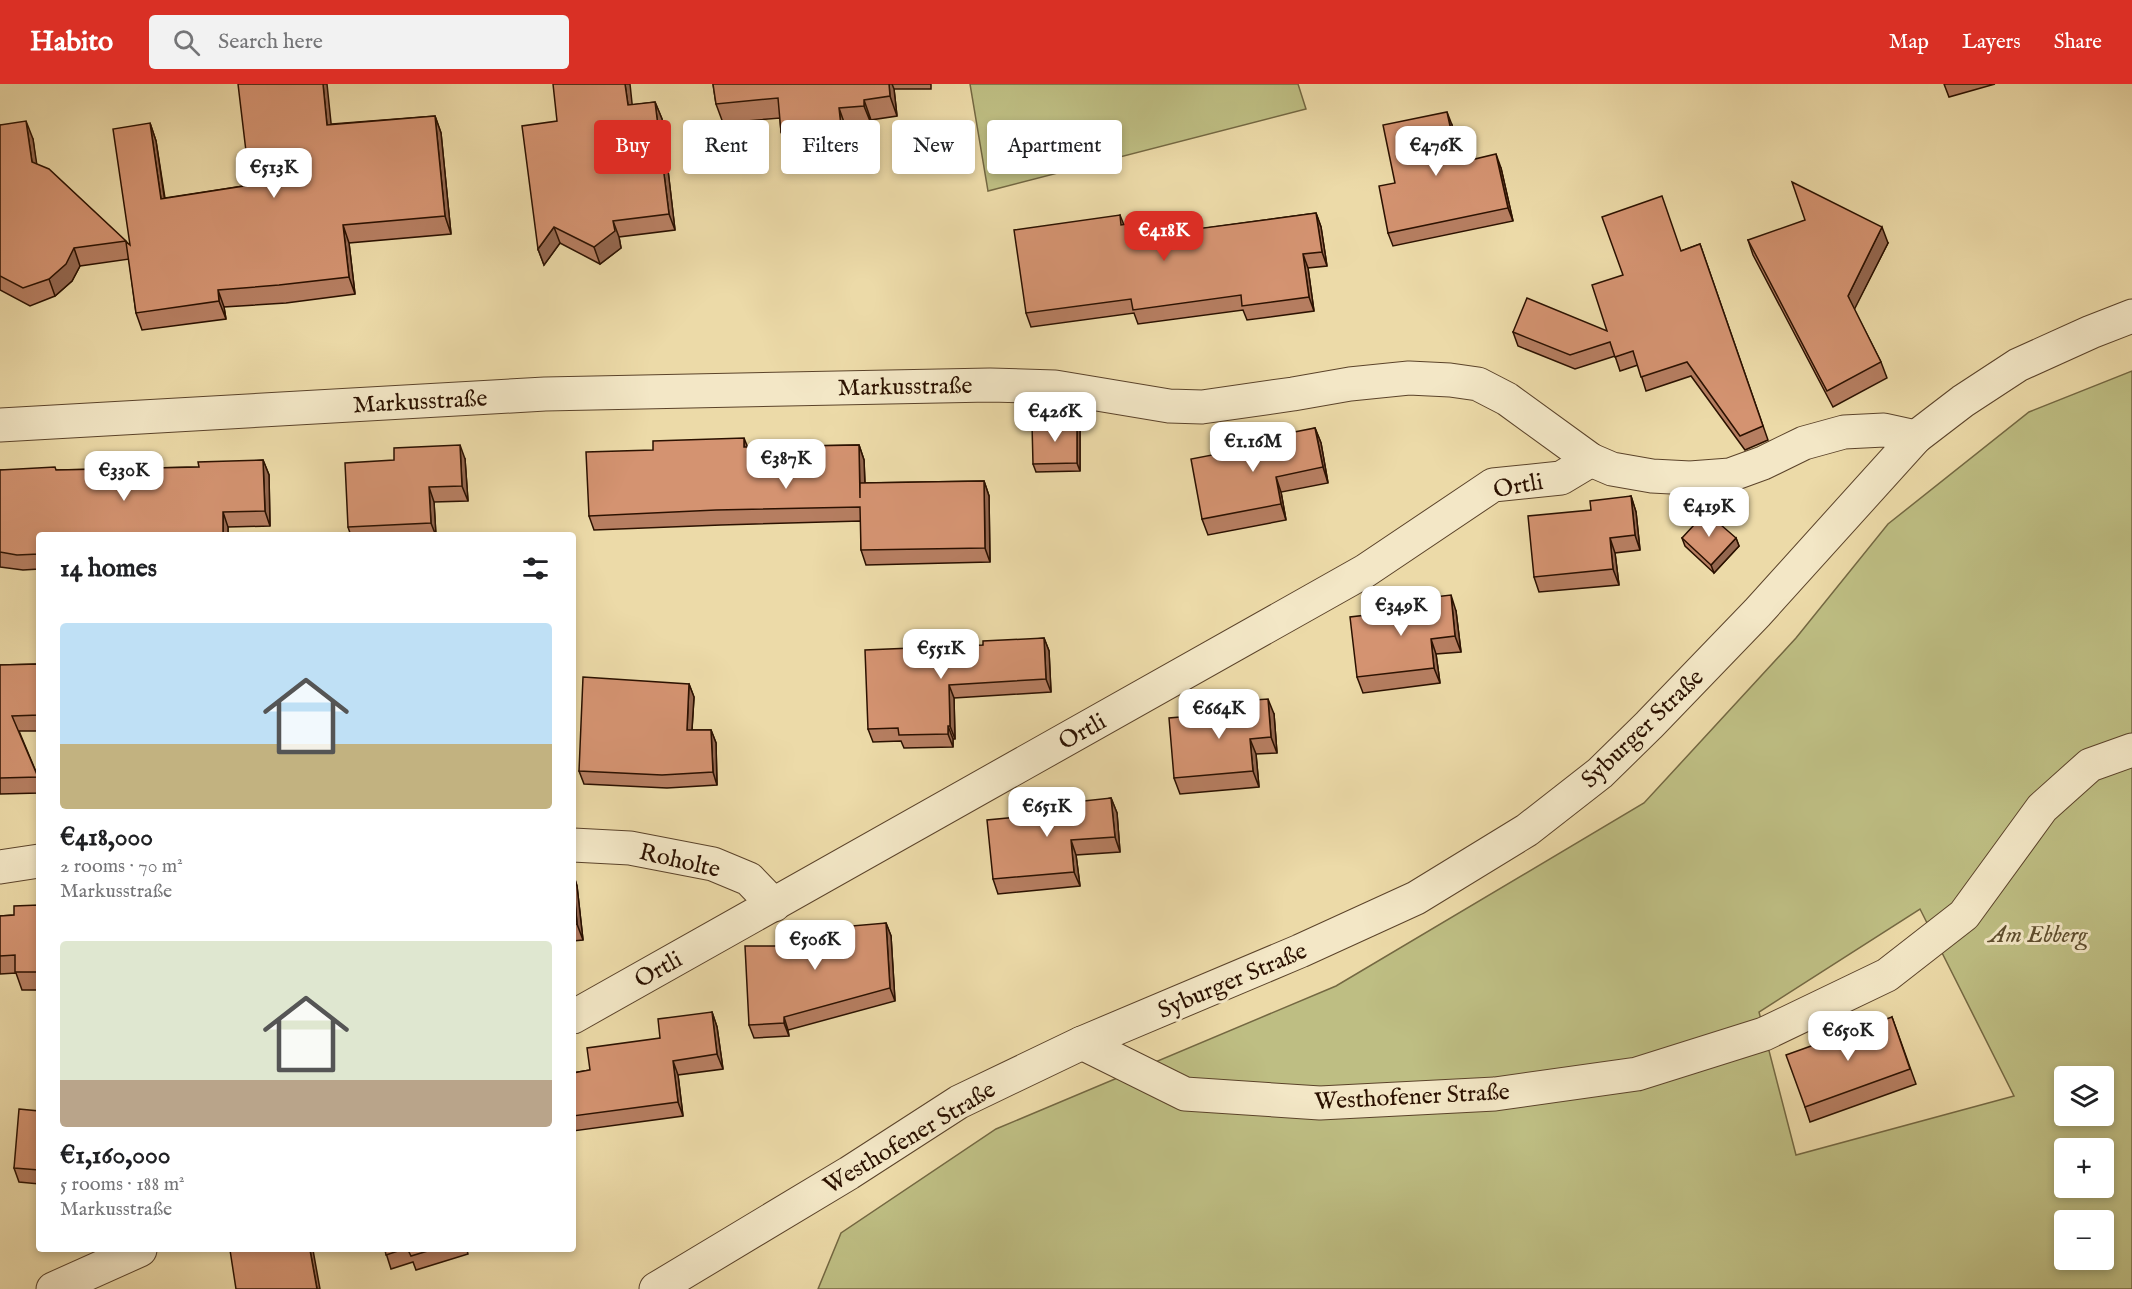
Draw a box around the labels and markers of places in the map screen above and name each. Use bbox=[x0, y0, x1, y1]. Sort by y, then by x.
pin: €476K bbox=[1394, 126, 1478, 177]
pin: €513K bbox=[232, 148, 316, 199]
pin: €418K bbox=[1122, 211, 1206, 262]
pin: €426K bbox=[1013, 392, 1097, 443]
pin: €1.16M bbox=[1204, 422, 1302, 473]
pin: €387K bbox=[744, 439, 828, 490]
pin: €330K bbox=[82, 451, 166, 502]
pin: €419K bbox=[1667, 487, 1751, 538]
pin: €349K bbox=[1359, 586, 1443, 637]
pin: €551K bbox=[899, 629, 983, 680]
pin: €664K bbox=[1177, 689, 1261, 740]
pin: €651K bbox=[1005, 787, 1089, 838]
pin: €506K bbox=[773, 920, 857, 971]
pin: €650K bbox=[1806, 1011, 1890, 1062]

